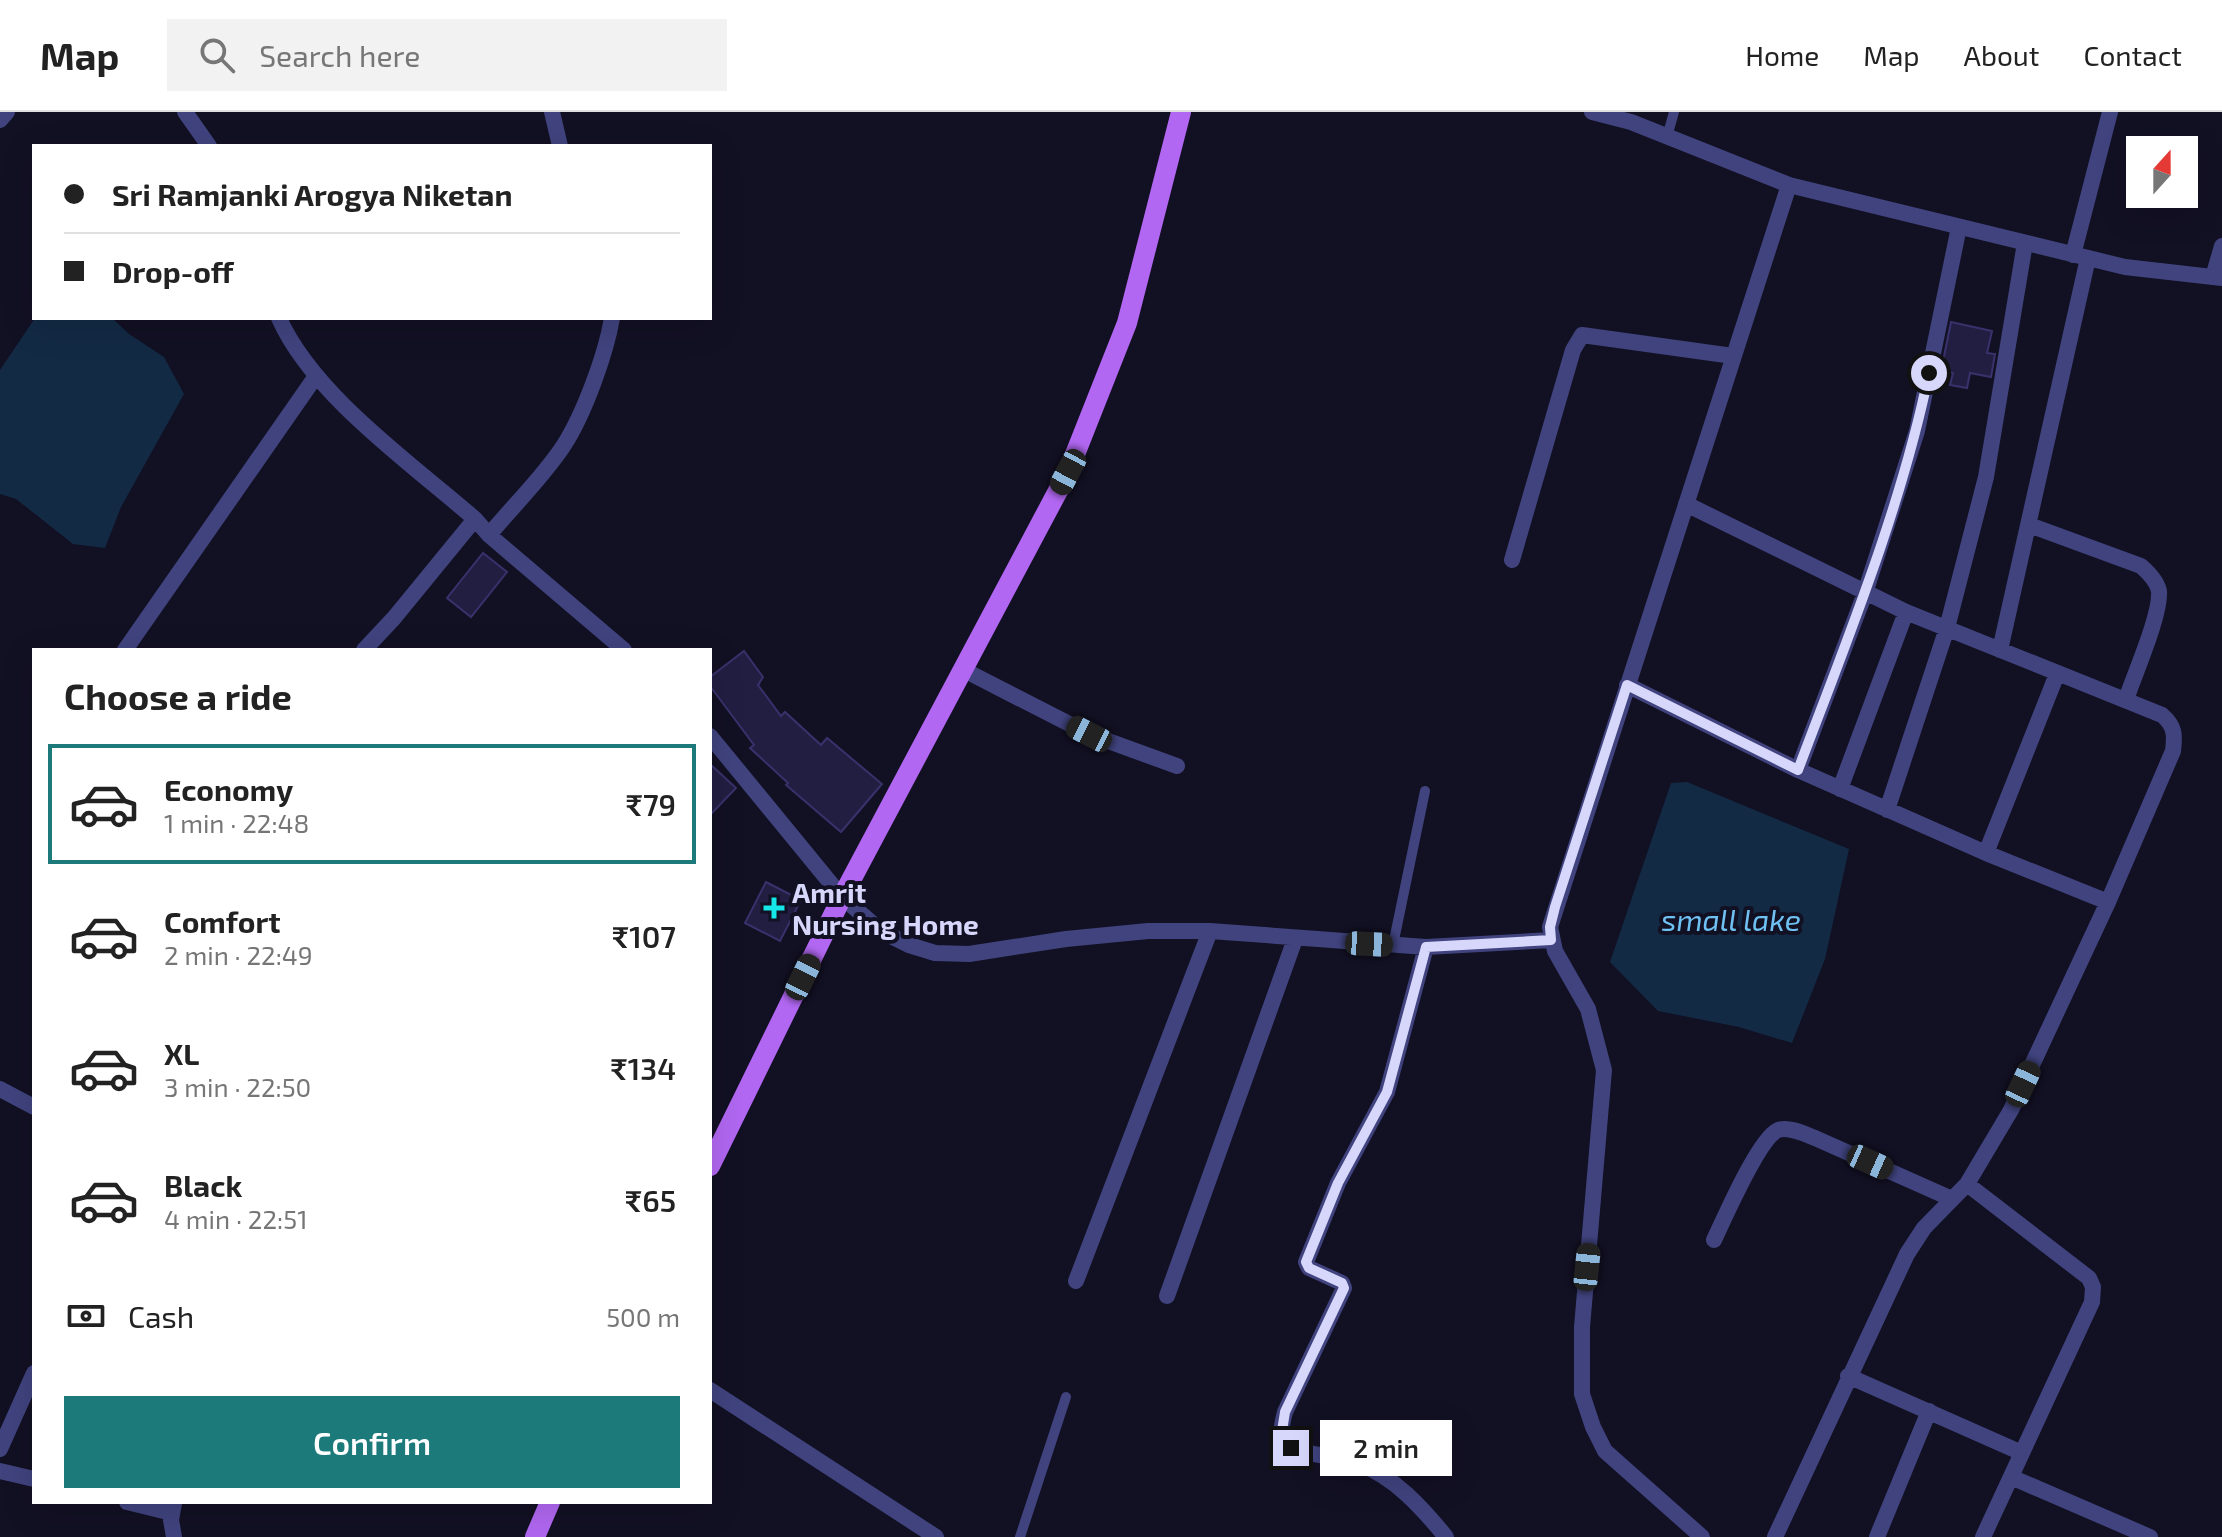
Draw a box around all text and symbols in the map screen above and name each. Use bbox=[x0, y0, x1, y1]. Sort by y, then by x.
search box bbox=[167, 19, 727, 91]
text: Map bbox=[40, 32, 119, 78]
icon: search bbox=[195, 33, 239, 77]
text: Search here bbox=[259, 37, 420, 73]
text: Home bbox=[1745, 38, 1819, 72]
text: Map bbox=[1863, 38, 1920, 72]
text: About bbox=[1964, 38, 2039, 72]
text: Contact bbox=[2083, 38, 2182, 72]
north arrow bbox=[2126, 136, 2198, 208]
map controls bbox=[2126, 136, 2198, 208]
text: Sri Ramjanki Arogya Niketan bbox=[112, 176, 512, 212]
text: Drop-off bbox=[112, 253, 234, 289]
route start bbox=[1911, 355, 1947, 391]
car bbox=[1046, 445, 1090, 499]
text: Choose a ride bbox=[64, 674, 292, 717]
car bbox=[1062, 712, 1116, 756]
icon: car bbox=[68, 768, 140, 840]
text: Economy bbox=[164, 771, 293, 807]
text: ₹79 bbox=[625, 786, 676, 822]
text: 1 min · 22:48 bbox=[164, 807, 309, 838]
place label: Amrit Nursing Home bbox=[792, 875, 979, 941]
marker: Amrit Nursing Home bbox=[763, 897, 785, 919]
icon: car bbox=[68, 900, 140, 972]
water label: small lake bbox=[1661, 901, 1801, 937]
text: Comfort bbox=[164, 903, 281, 939]
text: ₹107 bbox=[612, 918, 676, 954]
car bbox=[1344, 931, 1394, 957]
text: 2 min · 22:49 bbox=[164, 939, 313, 970]
car bbox=[782, 950, 824, 1004]
icon: car bbox=[68, 1032, 140, 1104]
text: XL bbox=[164, 1035, 199, 1071]
text: ₹134 bbox=[610, 1050, 676, 1086]
car bbox=[2002, 1057, 2044, 1111]
text: 3 min · 22:50 bbox=[164, 1071, 311, 1102]
car bbox=[1843, 1141, 1897, 1183]
icon: car bbox=[68, 1164, 140, 1236]
text: Black bbox=[164, 1167, 242, 1203]
text: ₹65 bbox=[625, 1182, 676, 1218]
text: 4 min · 22:51 bbox=[164, 1203, 308, 1234]
car bbox=[1573, 1242, 1601, 1292]
icon: cash bbox=[64, 1294, 108, 1338]
text: Cash bbox=[128, 1298, 194, 1334]
text: 500 m bbox=[606, 1301, 680, 1332]
button: Confirm bbox=[64, 1396, 680, 1488]
callout: 2 min bbox=[1319, 1420, 1451, 1476]
route end bbox=[1273, 1430, 1309, 1466]
text: 2 min bbox=[1353, 1432, 1419, 1463]

